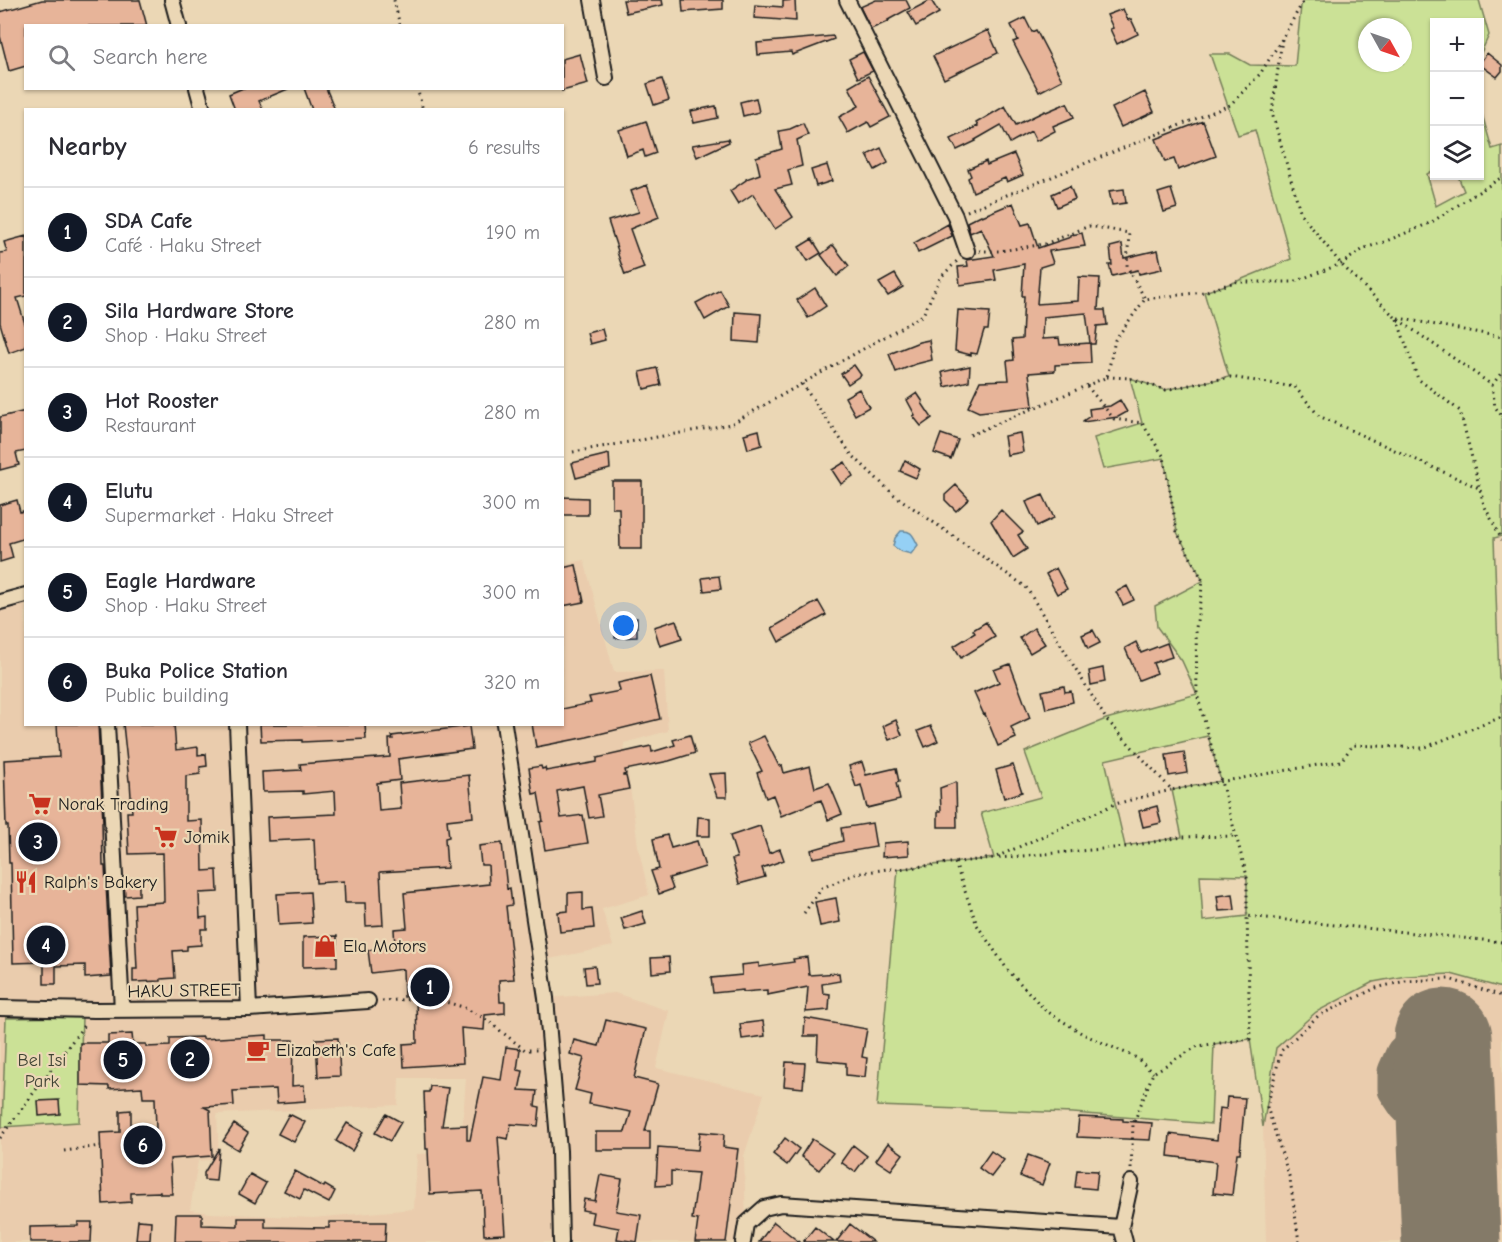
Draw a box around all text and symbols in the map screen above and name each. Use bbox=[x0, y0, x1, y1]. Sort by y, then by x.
north arrow bbox=[1358, 18, 1412, 72]
map controls bbox=[1430, 18, 1484, 180]
button: + bbox=[1430, 18, 1484, 72]
search box bbox=[24, 24, 564, 90]
icon: search bbox=[45, 41, 78, 74]
text: Search here bbox=[93, 44, 208, 70]
button: − bbox=[1430, 72, 1484, 126]
button: layers bbox=[1430, 126, 1484, 180]
text: Nearby bbox=[48, 132, 127, 162]
text: 6 results bbox=[468, 136, 540, 159]
text: SDA Cafe bbox=[105, 208, 192, 234]
text: 1 bbox=[64, 221, 71, 244]
text: 190 m bbox=[486, 221, 540, 244]
text: Café · Haku Street bbox=[105, 234, 261, 257]
text: Sila Hardware Store bbox=[105, 298, 294, 324]
text: 2 bbox=[63, 311, 72, 334]
text: 280 m bbox=[484, 311, 540, 334]
text: Shop · Haku Street bbox=[105, 324, 266, 347]
text: Hot Rooster bbox=[105, 388, 218, 414]
text: 3 bbox=[63, 401, 72, 424]
text: 280 m bbox=[484, 401, 540, 424]
text: Restaurant bbox=[105, 414, 195, 437]
text: Elutu bbox=[105, 478, 153, 504]
text: 4 bbox=[63, 491, 72, 514]
text: 300 m bbox=[482, 491, 540, 514]
text: Supermarket · Haku Street bbox=[105, 504, 333, 527]
text: Eagle Hardware bbox=[105, 568, 256, 594]
text: 5 bbox=[62, 581, 73, 604]
text: 300 m bbox=[482, 581, 540, 604]
text: Shop · Haku Street bbox=[105, 594, 266, 617]
your location bbox=[609, 611, 638, 640]
text: Buka Police Station bbox=[105, 658, 288, 684]
text: 6 bbox=[62, 671, 73, 694]
text: 320 m bbox=[484, 671, 540, 694]
text: Public building bbox=[105, 684, 229, 707]
supermarket icon: Norak Trading bbox=[27, 791, 53, 817]
place label: Norak Trading bbox=[58, 794, 169, 815]
pin: 3 bbox=[18, 820, 57, 864]
supermarket icon: Jomik bbox=[153, 824, 179, 850]
place label: Jomik bbox=[184, 827, 230, 848]
restaurant icon: Ralph's Bakery bbox=[13, 869, 39, 895]
place label: Ralph's Bakery bbox=[44, 872, 158, 893]
pin: 4 bbox=[26, 922, 66, 968]
shop icon: Ela Motors bbox=[312, 933, 338, 959]
place label: Ela Motors bbox=[343, 936, 426, 957]
pin: 1 bbox=[410, 964, 450, 1010]
street label: HAKU STREET bbox=[127, 980, 241, 1002]
pin: 2 bbox=[170, 1036, 210, 1082]
cafe icon: Elizabeth's Cafe bbox=[245, 1037, 271, 1063]
pin: 5 bbox=[104, 1038, 142, 1082]
place label: Elizabeth's Cafe bbox=[276, 1040, 396, 1061]
park label: Bel Isi Park bbox=[18, 1050, 66, 1092]
pin: 6 bbox=[124, 1122, 162, 1168]

